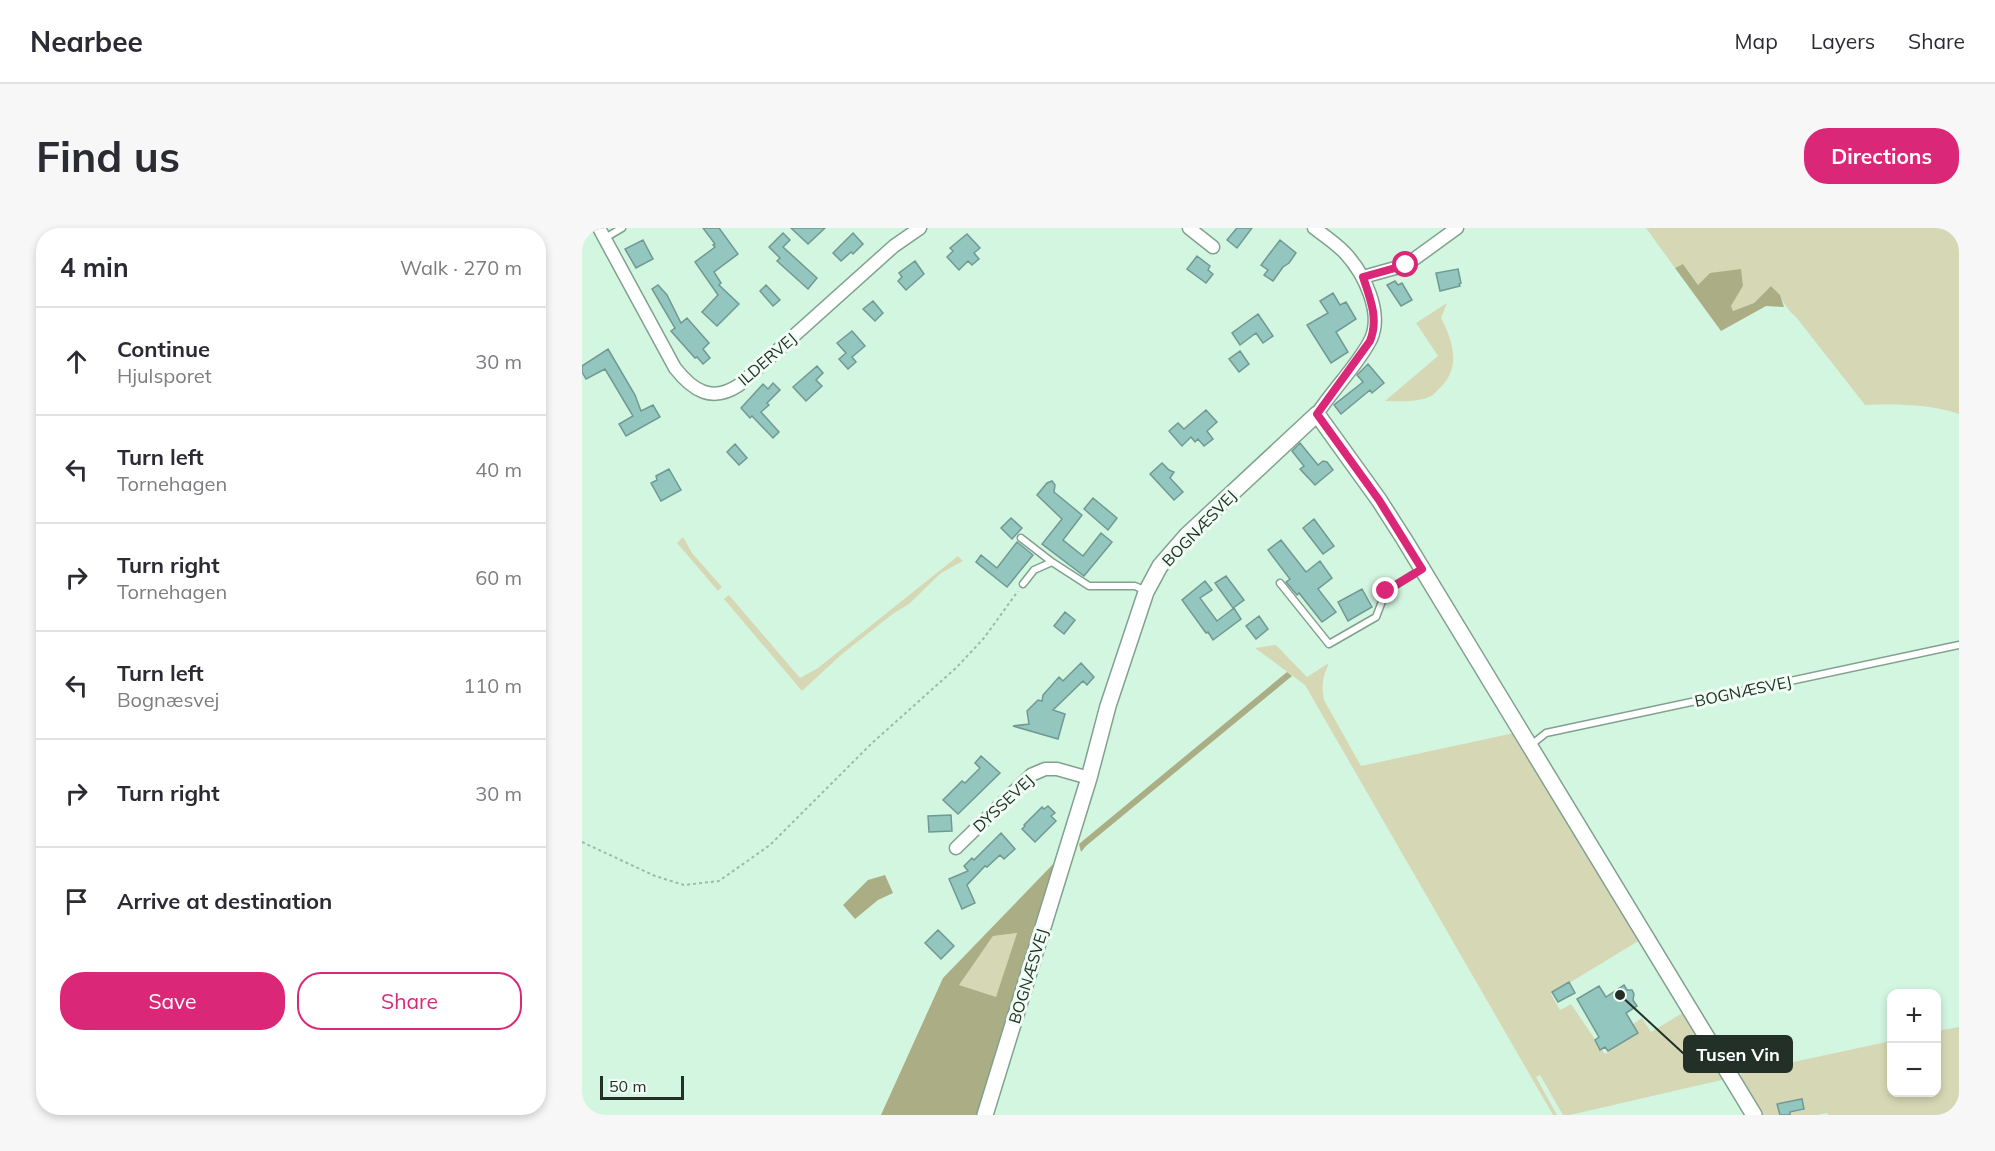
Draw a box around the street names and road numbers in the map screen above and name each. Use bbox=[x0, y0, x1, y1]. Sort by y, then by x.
street label: ILDERVEJ bbox=[734, 328, 800, 390]
street label: BOGNÆSVEJ bbox=[1158, 486, 1240, 570]
street label: BOGNÆSVEJ bbox=[1693, 671, 1793, 711]
street label: DYSSEVEJ bbox=[968, 770, 1038, 836]
street label: BOGNÆSVEJ bbox=[1004, 926, 1052, 1026]

